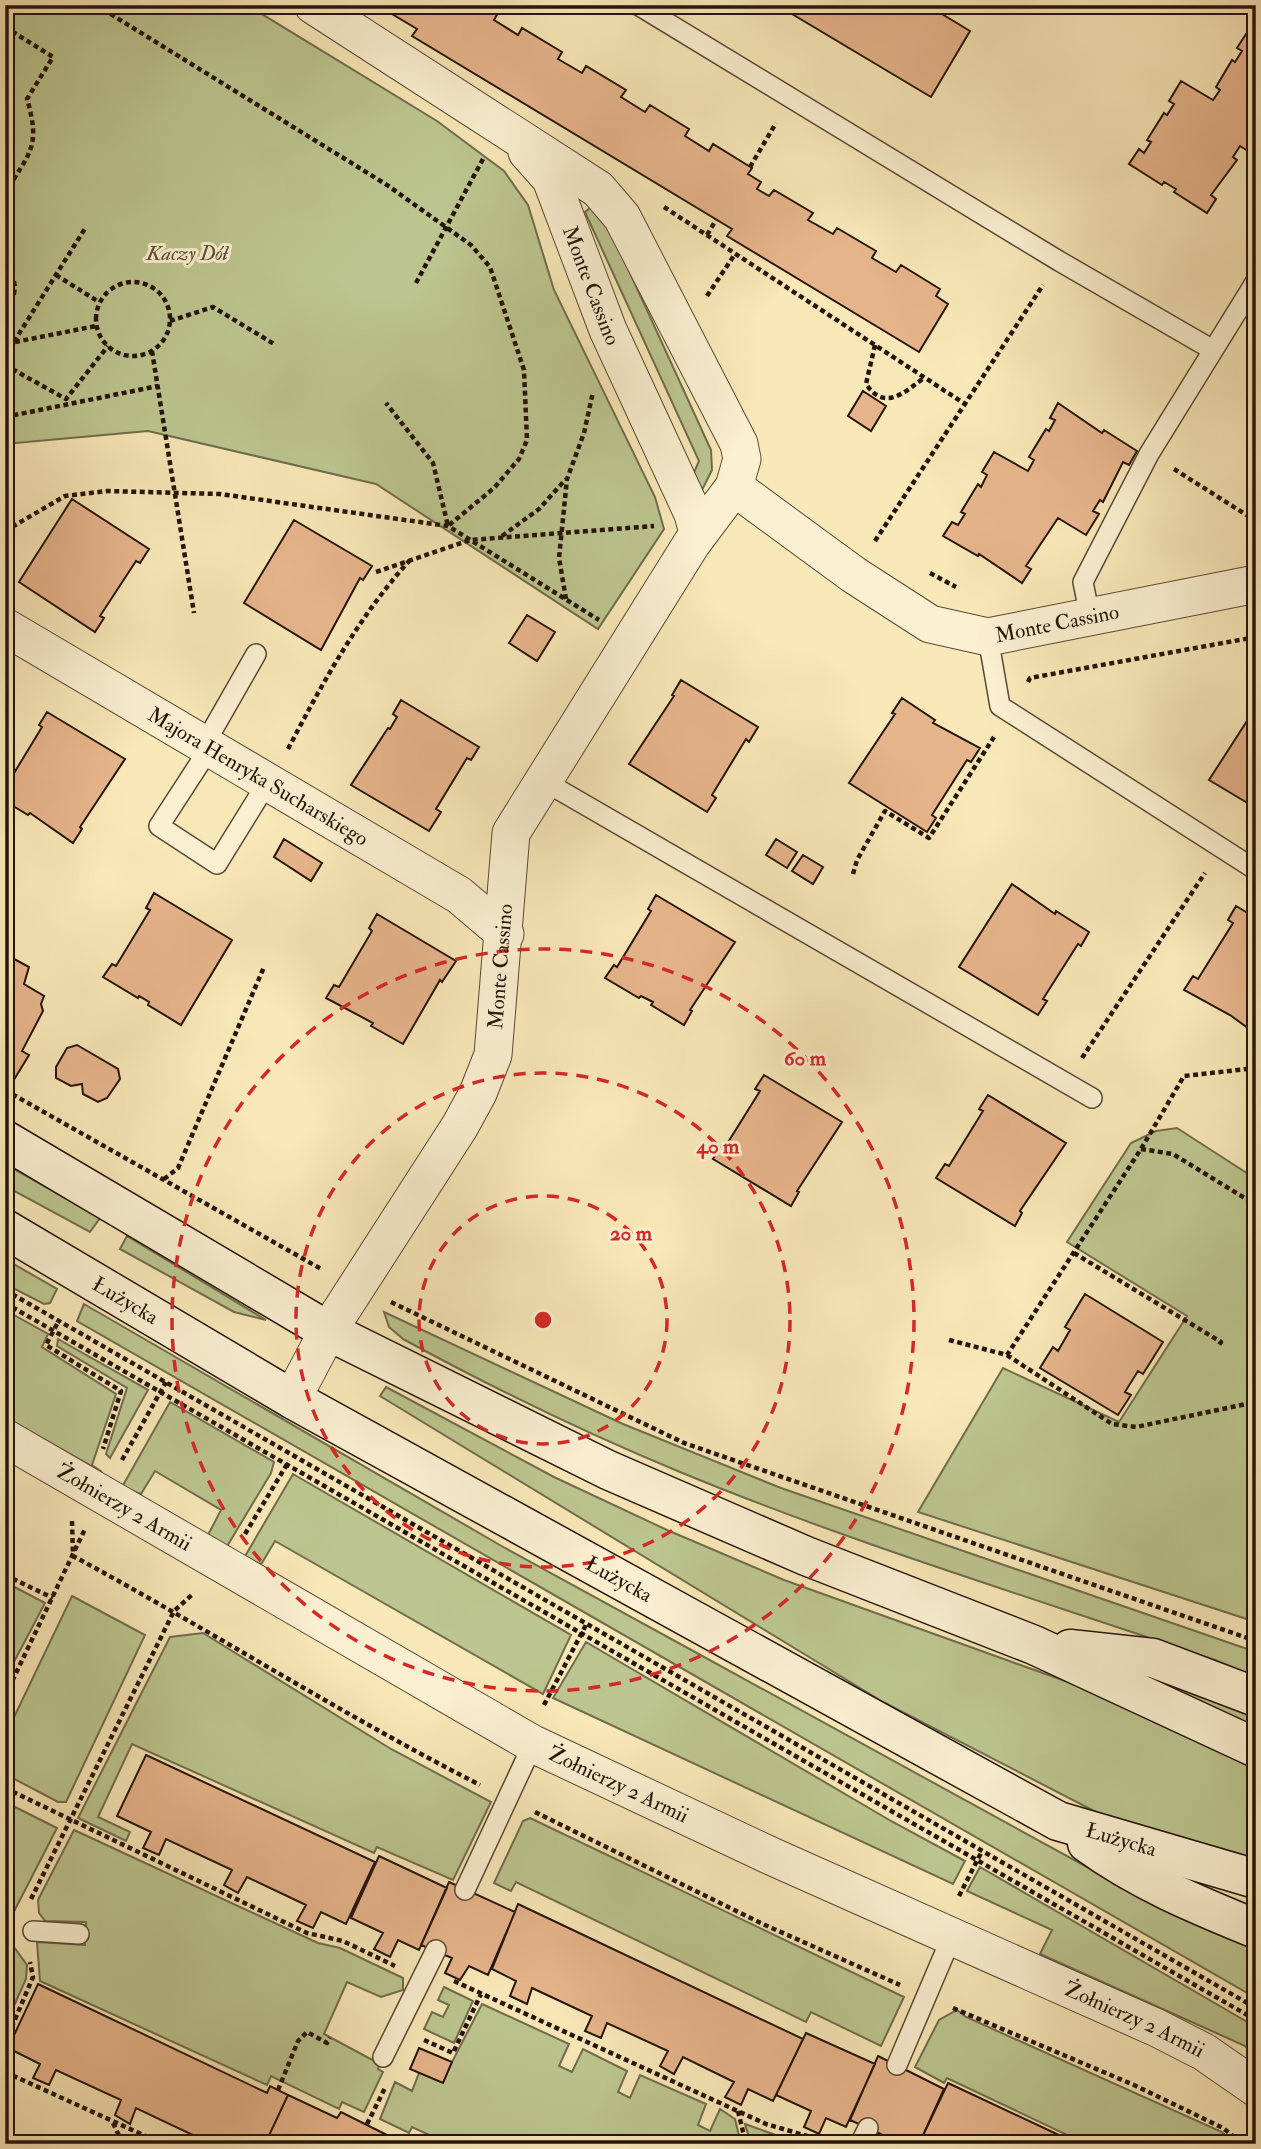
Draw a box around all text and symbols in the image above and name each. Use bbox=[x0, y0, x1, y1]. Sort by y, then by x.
street label: Monte Cassino bbox=[556, 222, 626, 350]
park label: Kaczy Dół bbox=[145, 240, 230, 267]
street label: Monte Cassino bbox=[993, 598, 1121, 649]
street label: Majora Henryka Sucharskiego bbox=[143, 701, 373, 853]
street label: Monte Cassino bbox=[482, 903, 519, 1030]
text: 60 m bbox=[784, 1045, 827, 1072]
text: 40 m bbox=[696, 1133, 740, 1160]
text: 20 m bbox=[610, 1220, 653, 1247]
street label: Łużycka bbox=[87, 1271, 164, 1331]
centre of rings bbox=[531, 1308, 555, 1332]
street label: Żołnierzy 2 Armii bbox=[52, 1458, 197, 1558]
street label: Łużycka bbox=[581, 1550, 657, 1609]
street label: Żołnierzy 2 Armii bbox=[544, 1740, 693, 1829]
street label: Łużycka bbox=[1083, 1817, 1160, 1863]
street label: Żołnierzy 2 Armii bbox=[1060, 1976, 1210, 2064]

